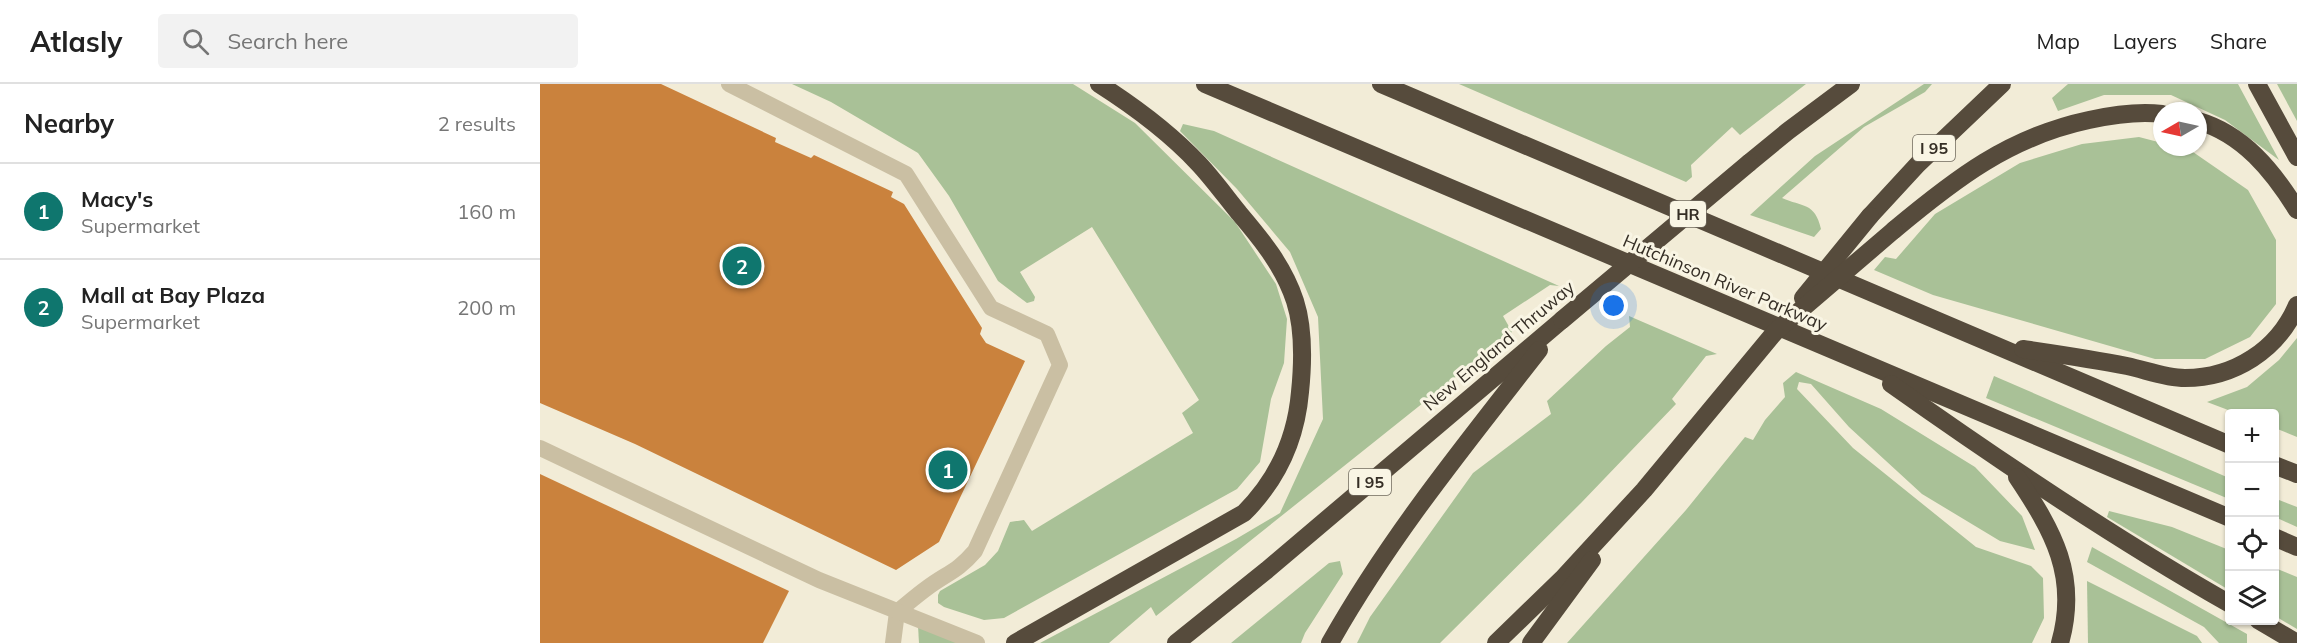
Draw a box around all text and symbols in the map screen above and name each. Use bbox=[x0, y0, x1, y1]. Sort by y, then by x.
search box bbox=[158, 14, 578, 68]
text: Atlasly bbox=[30, 24, 122, 59]
icon: search bbox=[179, 25, 212, 58]
text: Search here bbox=[227, 27, 348, 55]
text: Map bbox=[2037, 28, 2080, 54]
text: Layers bbox=[2113, 28, 2177, 54]
text: Share bbox=[2210, 28, 2267, 54]
north arrow bbox=[2153, 102, 2207, 156]
text: Nearby bbox=[24, 107, 114, 140]
text: 2 results bbox=[438, 111, 516, 136]
road number: I 95 bbox=[1913, 135, 1955, 161]
text: Macy's bbox=[81, 185, 153, 213]
text: 1 bbox=[38, 199, 50, 224]
text: 160 m bbox=[457, 199, 516, 224]
road number: HR bbox=[1670, 201, 1706, 227]
text: Supermarket bbox=[81, 213, 200, 238]
street label: Hutchinson River Parkway bbox=[1620, 229, 1831, 336]
pin: 2 bbox=[722, 244, 762, 288]
street label: New England Thruway bbox=[1418, 275, 1579, 416]
text: Mall at Bay Plaza bbox=[81, 281, 265, 309]
your location bbox=[1599, 291, 1628, 320]
text: 2 bbox=[38, 295, 50, 320]
text: 200 m bbox=[457, 295, 516, 320]
text: Supermarket bbox=[81, 309, 200, 334]
map controls bbox=[2225, 409, 2279, 625]
button: + bbox=[2225, 409, 2279, 463]
pin: 1 bbox=[928, 448, 968, 492]
button: − bbox=[2225, 463, 2279, 517]
road number: I 95 bbox=[1349, 469, 1391, 495]
button: locate bbox=[2225, 517, 2279, 571]
button: layers bbox=[2225, 571, 2279, 625]

